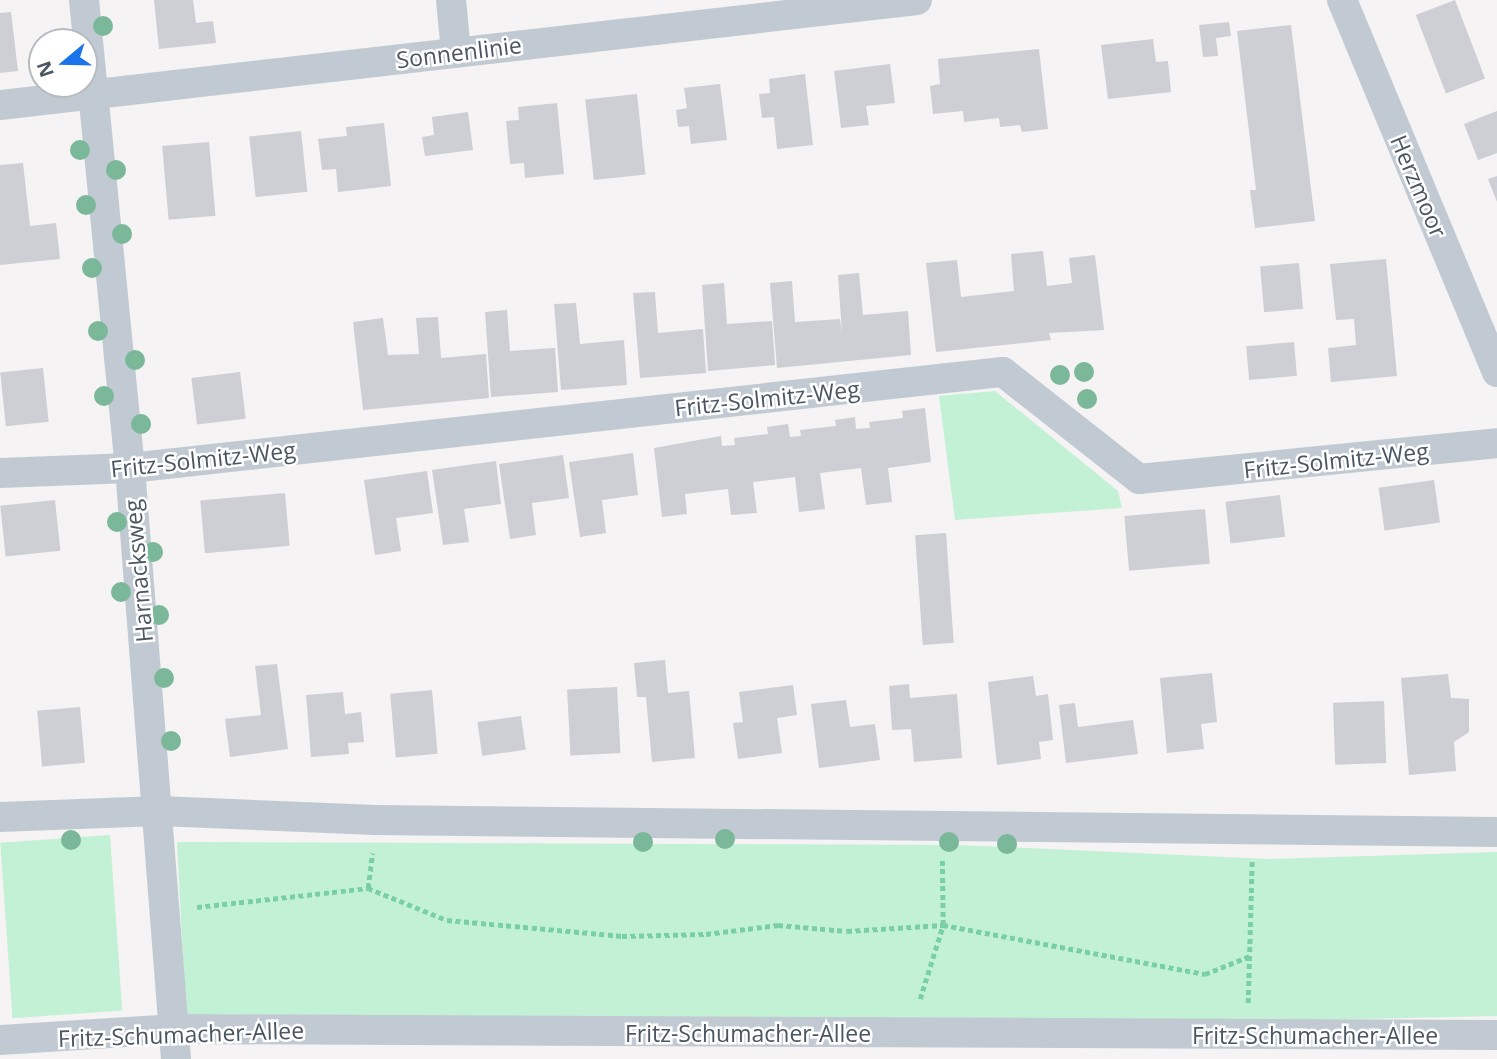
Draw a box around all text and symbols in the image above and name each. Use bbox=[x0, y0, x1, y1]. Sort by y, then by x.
north arrow bbox=[28, 28, 98, 98]
street label: Sonnenlinie bbox=[395, 31, 523, 73]
text: N bbox=[30, 58, 60, 81]
street label: Herzmoor bbox=[1385, 131, 1453, 241]
street label: Fritz-Solmitz-Weg bbox=[673, 375, 861, 421]
street label: Fritz-Solmitz-Weg bbox=[109, 436, 297, 482]
street label: Fritz-Solmitz-Weg bbox=[1242, 437, 1430, 483]
street label: Harnacksweg bbox=[118, 498, 158, 644]
street label: Fritz-Schumacher-Allee bbox=[57, 1016, 305, 1052]
street label: Fritz-Schumacher-Allee bbox=[625, 1019, 871, 1047]
street label: Fritz-Schumacher-Allee bbox=[1192, 1021, 1438, 1049]

